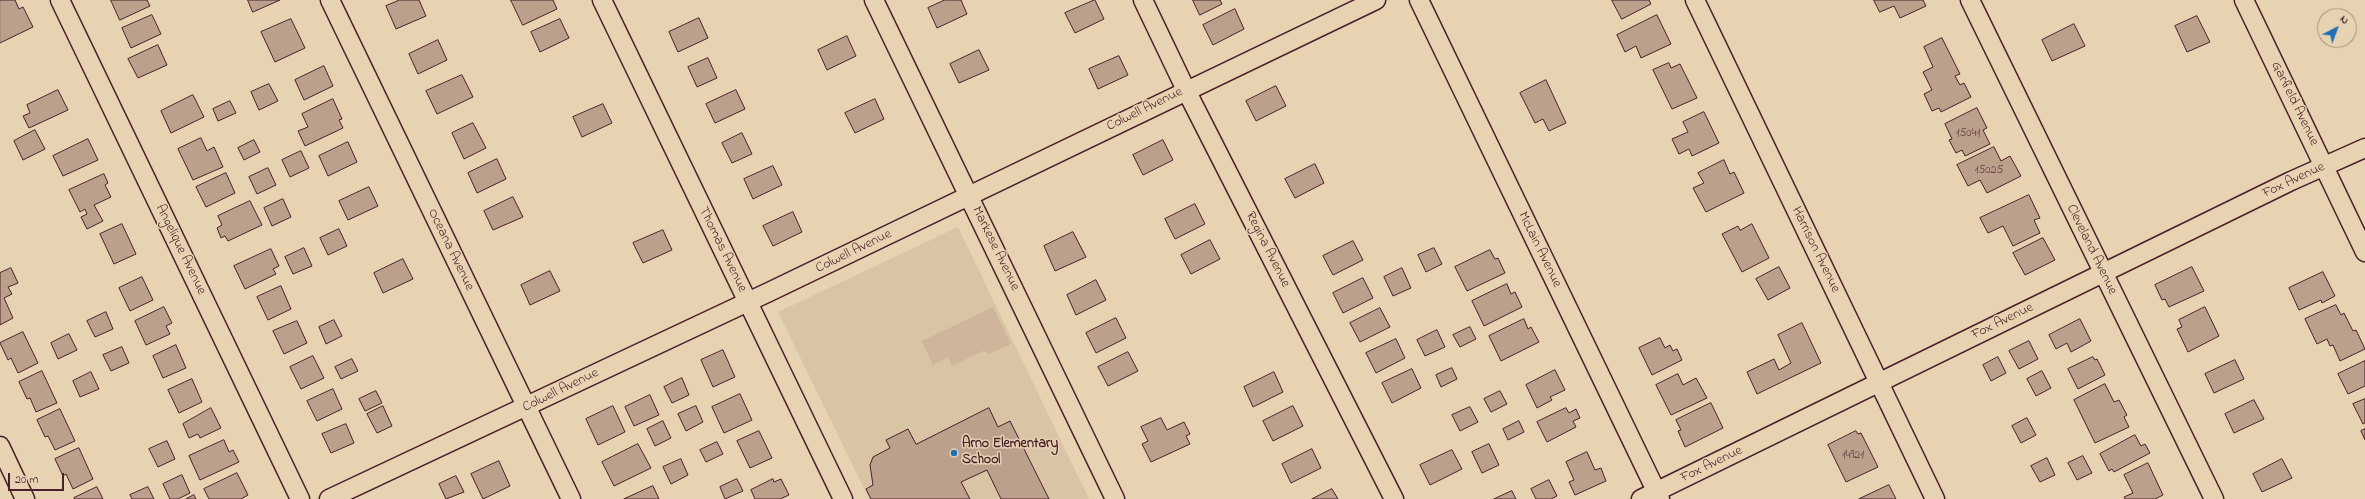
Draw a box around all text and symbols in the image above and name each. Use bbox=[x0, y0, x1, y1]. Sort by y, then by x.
north arrow bbox=[2317, 8, 2357, 48]
text: N bbox=[2336, 11, 2352, 28]
street label: Garfield Avenue bbox=[2266, 59, 2322, 149]
street label: Colwell Avenue bbox=[1104, 84, 1186, 136]
house number: 15041 bbox=[1956, 127, 1980, 141]
street label: Fox Avenue bbox=[2260, 159, 2328, 203]
house number: 15025 bbox=[1975, 164, 2003, 178]
street label: Angelique Avenue bbox=[151, 202, 209, 298]
street label: Cleveland Avenue bbox=[2062, 202, 2120, 298]
street label: Markese Avenue bbox=[967, 204, 1023, 294]
street label: Harrison Avenue bbox=[1787, 204, 1843, 296]
street label: Thomas Avenue bbox=[694, 205, 750, 295]
street label: Oceana Avenue bbox=[423, 206, 477, 294]
street label: Regina Avenue bbox=[1241, 209, 1293, 291]
street label: McLain Avenue bbox=[1513, 209, 1565, 291]
street label: Colwell Avenue bbox=[813, 226, 895, 278]
street label: Fox Avenue bbox=[1969, 300, 2037, 344]
street label: Colwell Avenue bbox=[520, 365, 602, 417]
place label: Arno Elementary School bbox=[962, 437, 1058, 470]
street label: Fox Avenue bbox=[1678, 443, 1746, 487]
marker: Arno Elementary School bbox=[949, 448, 959, 458]
house number: 14921 bbox=[1842, 449, 1864, 463]
scale bar bbox=[10, 465, 66, 491]
text: 20 m bbox=[15, 471, 38, 489]

